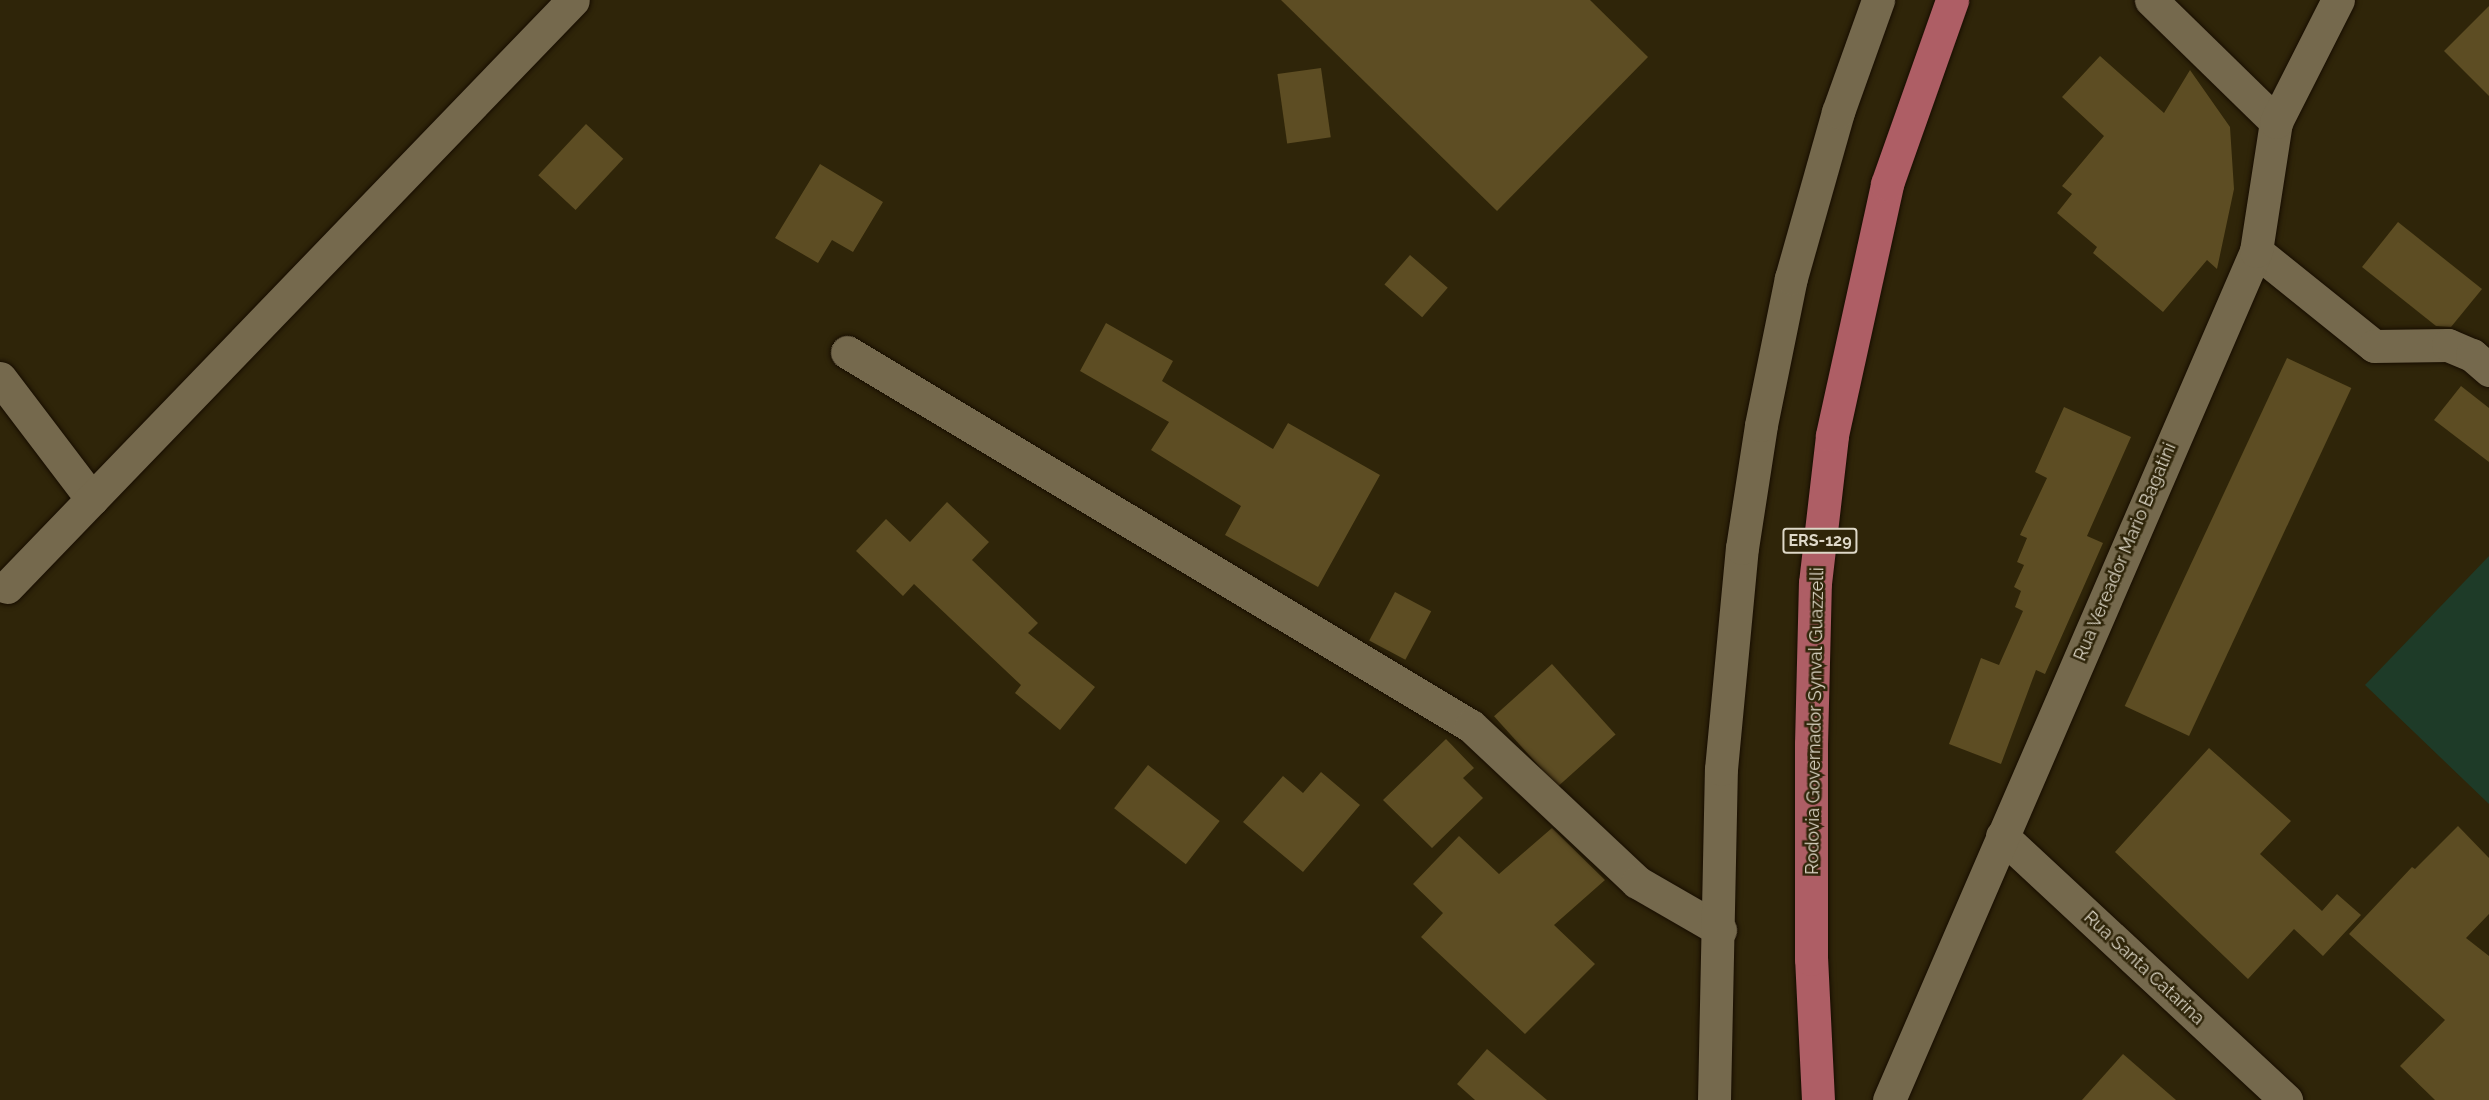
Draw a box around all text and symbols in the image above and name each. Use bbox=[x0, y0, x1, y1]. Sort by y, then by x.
street label: Rua Vereador Mario Bagatini bbox=[2069, 439, 2181, 665]
road number: ERS-129 bbox=[1781, 528, 1859, 554]
street label: Rodovia Governador Synval Guazzelli bbox=[1802, 566, 1828, 876]
street label: Rua Santa Catarina bbox=[2079, 907, 2209, 1029]

